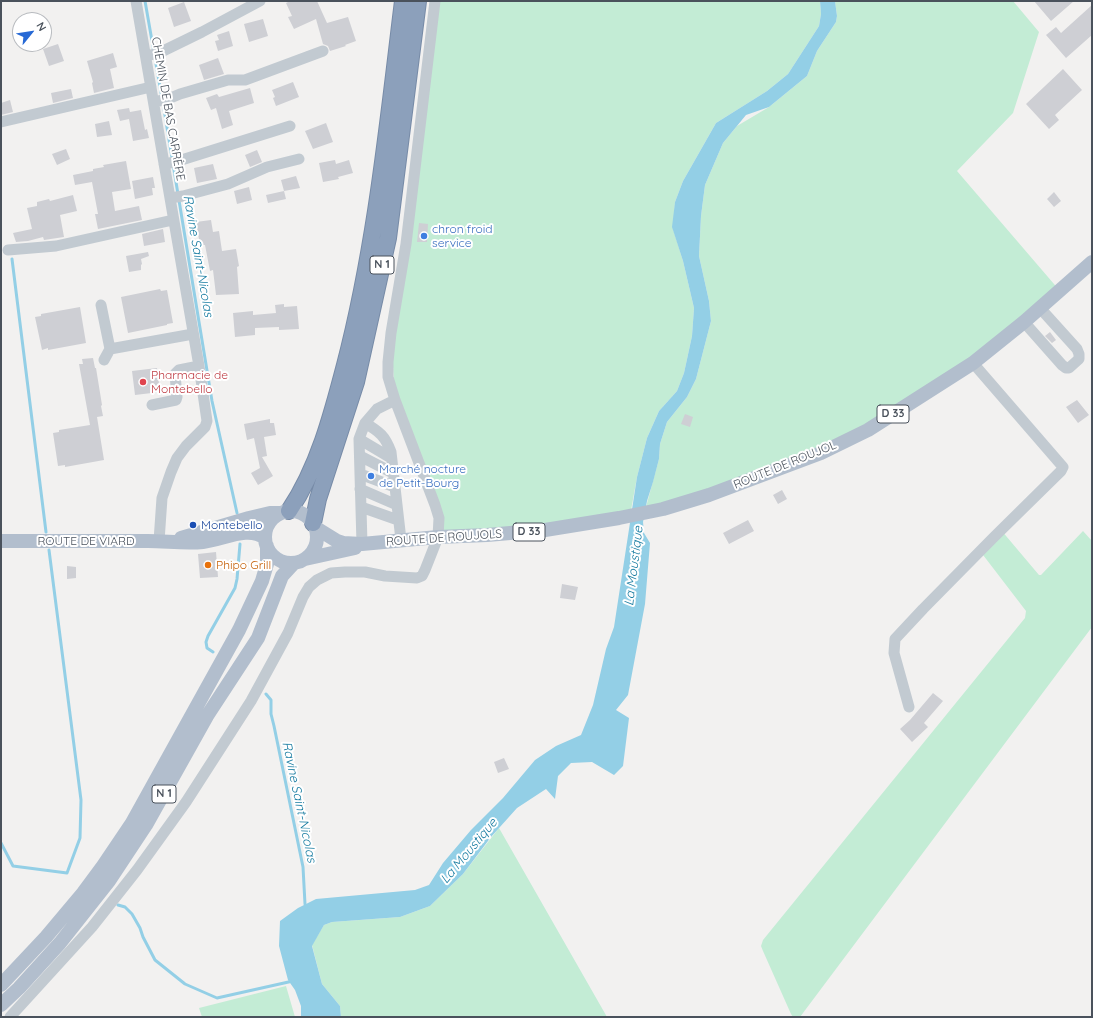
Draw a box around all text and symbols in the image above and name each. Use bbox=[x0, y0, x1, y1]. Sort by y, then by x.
north arrow bbox=[12, 12, 52, 52]
text: N bbox=[33, 19, 50, 34]
street label: CHEMIN DE BAS CARRÈRE bbox=[148, 36, 188, 182]
water label: Ravine Saint-Nicolas bbox=[180, 194, 216, 318]
place label: chron froid service bbox=[432, 222, 493, 250]
marker: chron froid service bbox=[419, 231, 429, 241]
road number: N 1 bbox=[370, 256, 394, 274]
place label: Pharmacie de Montebello bbox=[151, 368, 228, 396]
marker: Pharmacie de Montebello bbox=[138, 377, 148, 387]
road number: D 33 bbox=[877, 405, 909, 423]
street label: ROUTE DE ROUJOL bbox=[731, 438, 839, 492]
place label: Marché nocture de Petit-Bourg bbox=[379, 462, 466, 490]
marker: Marché nocture de Petit-Bourg bbox=[366, 471, 376, 481]
place label: Montebello bbox=[201, 518, 263, 532]
marker: Montebello bbox=[188, 520, 198, 530]
road number: D 33 bbox=[513, 523, 545, 541]
water label: La Moustique bbox=[621, 525, 647, 607]
street label: ROUTE DE ROUJOLS bbox=[385, 527, 503, 549]
street label: ROUTE DE VIARD bbox=[37, 534, 135, 548]
place label: Phipo Grill bbox=[216, 558, 271, 572]
marker: Phipo Grill bbox=[203, 560, 213, 570]
water label: Ravine Saint-Nicolas bbox=[279, 740, 319, 864]
road number: N 1 bbox=[152, 785, 176, 803]
water label: La Moustique bbox=[437, 815, 501, 887]

